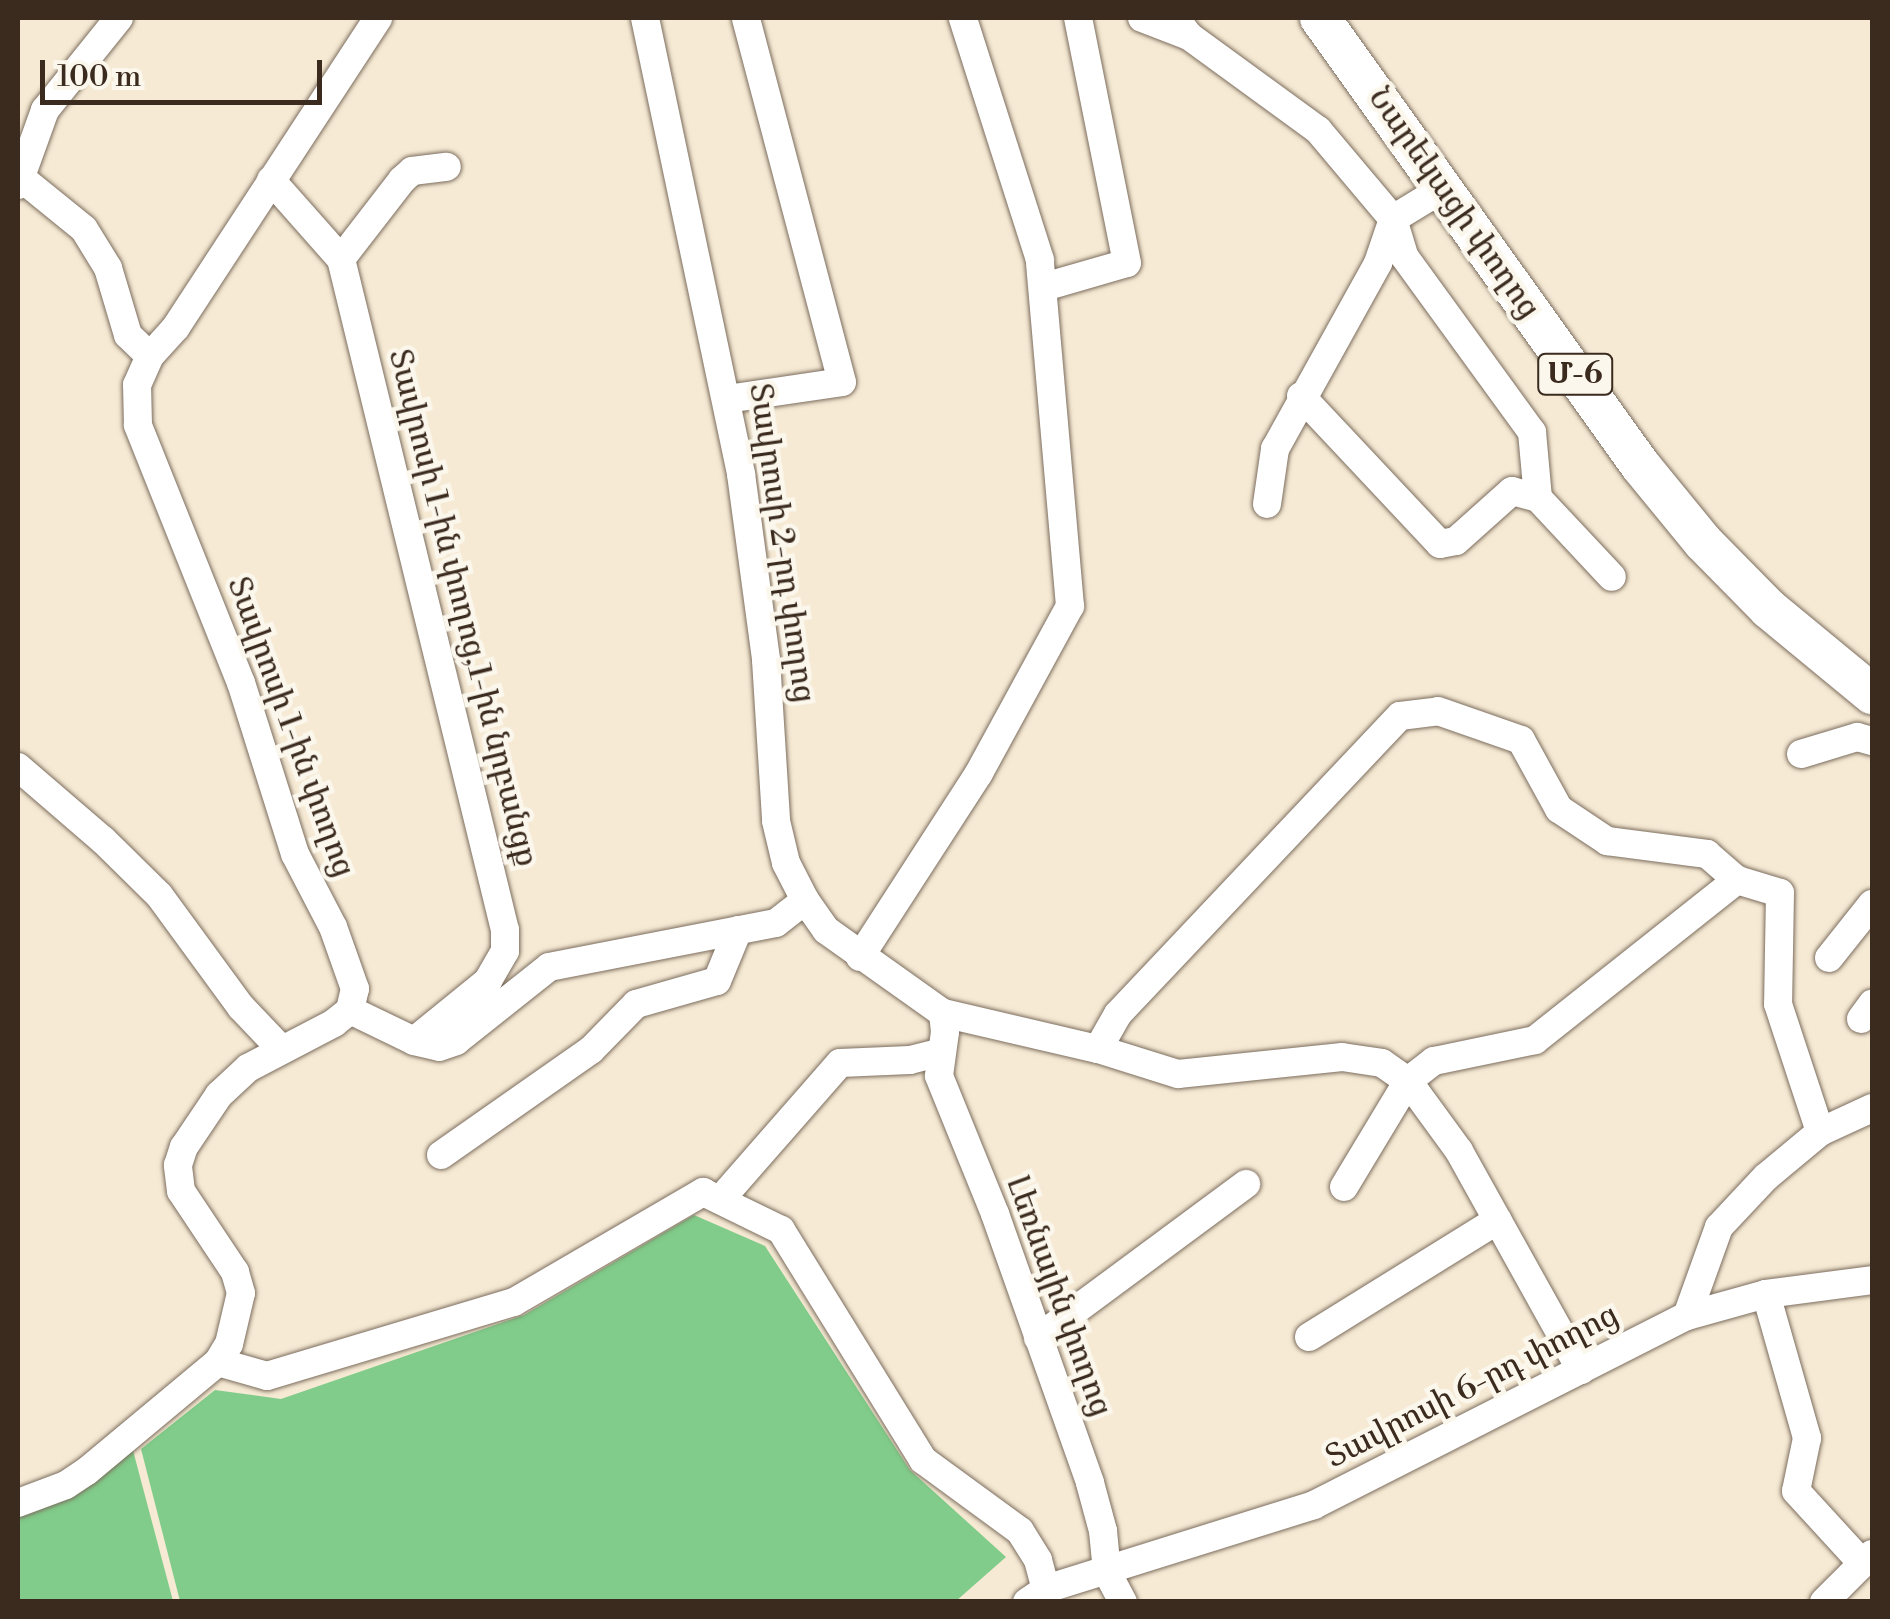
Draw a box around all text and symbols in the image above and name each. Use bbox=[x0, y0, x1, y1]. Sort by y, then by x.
scale bar bbox=[45, 40, 328, 102]
text: 100 m bbox=[57, 58, 141, 96]
street label: Նարեկացի փողոց bbox=[1360, 80, 1548, 326]
street label: Տավրոսի 1-ին փողոց,1-ին նրբանցք bbox=[380, 345, 546, 871]
road number: Մ-6 bbox=[1535, 349, 1615, 399]
street label: Տավրոսի 2-րդ փողոց bbox=[741, 381, 823, 705]
street label: Տավրոսի 1-ին փողոց bbox=[219, 572, 363, 882]
street label: Լեռնային փողոց bbox=[998, 1170, 1120, 1422]
street label: Տավրոսի 6-րդ փողոց bbox=[1319, 1296, 1625, 1476]

